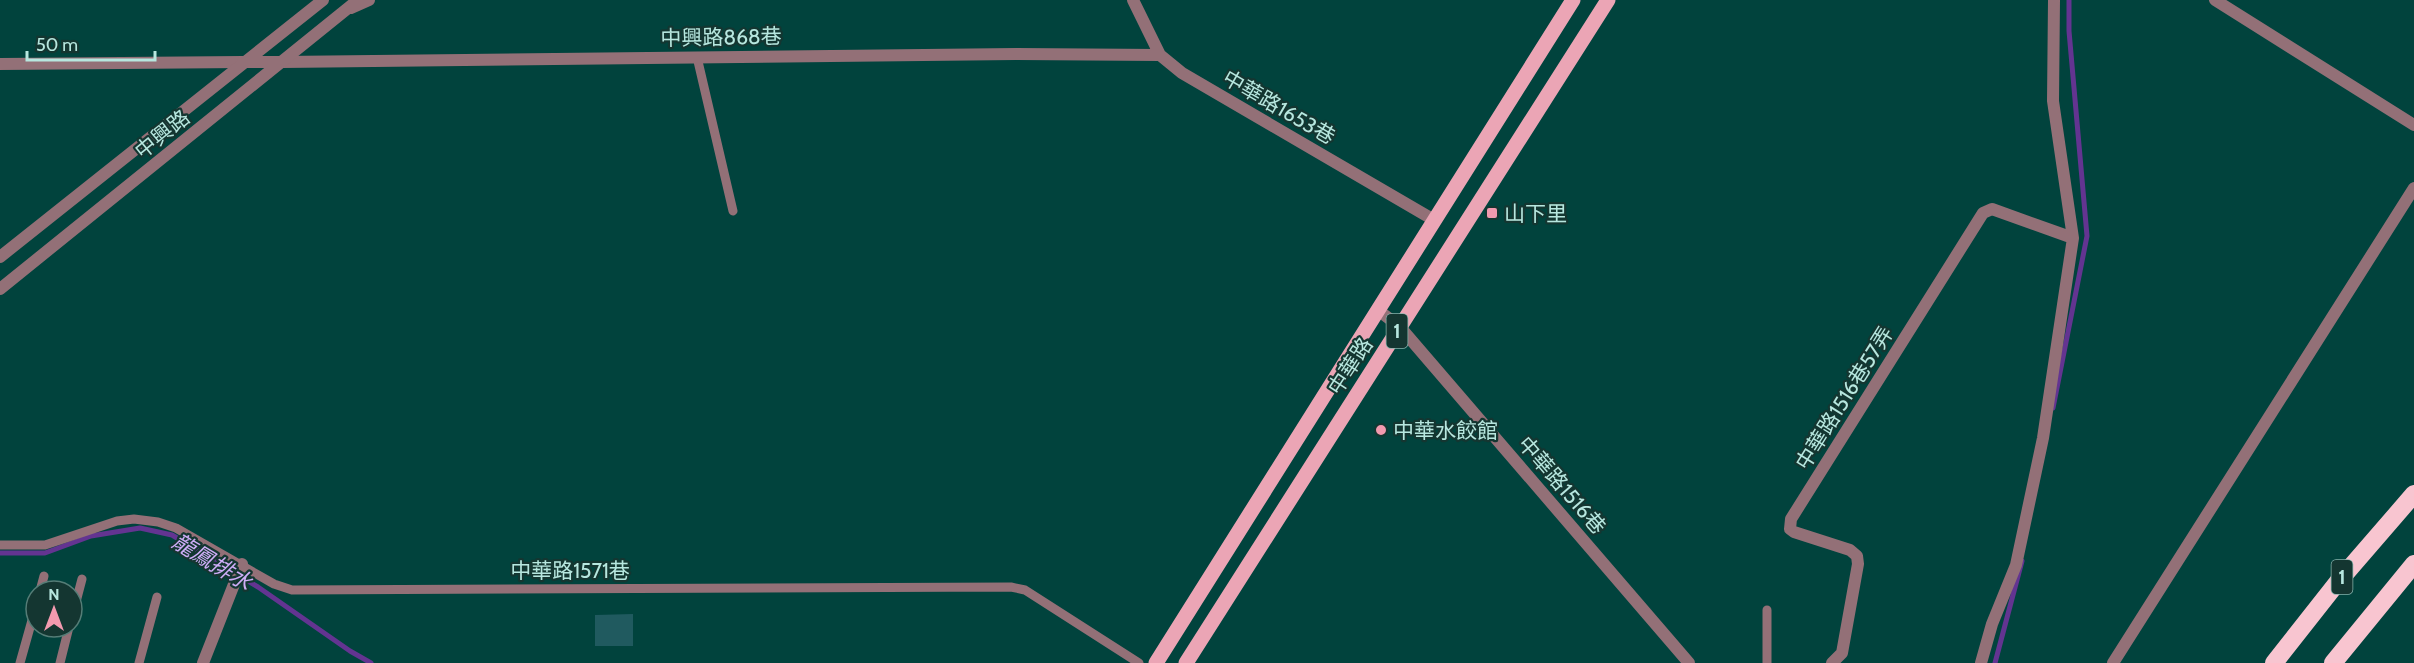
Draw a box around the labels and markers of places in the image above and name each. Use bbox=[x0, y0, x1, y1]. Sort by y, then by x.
place label: 山下里 bbox=[1504, 201, 1567, 226]
marker: 山下里 bbox=[1485, 206, 1499, 220]
place label: 中華水餃館 bbox=[1393, 418, 1498, 443]
marker: 中華水餃館 bbox=[1374, 423, 1388, 437]

